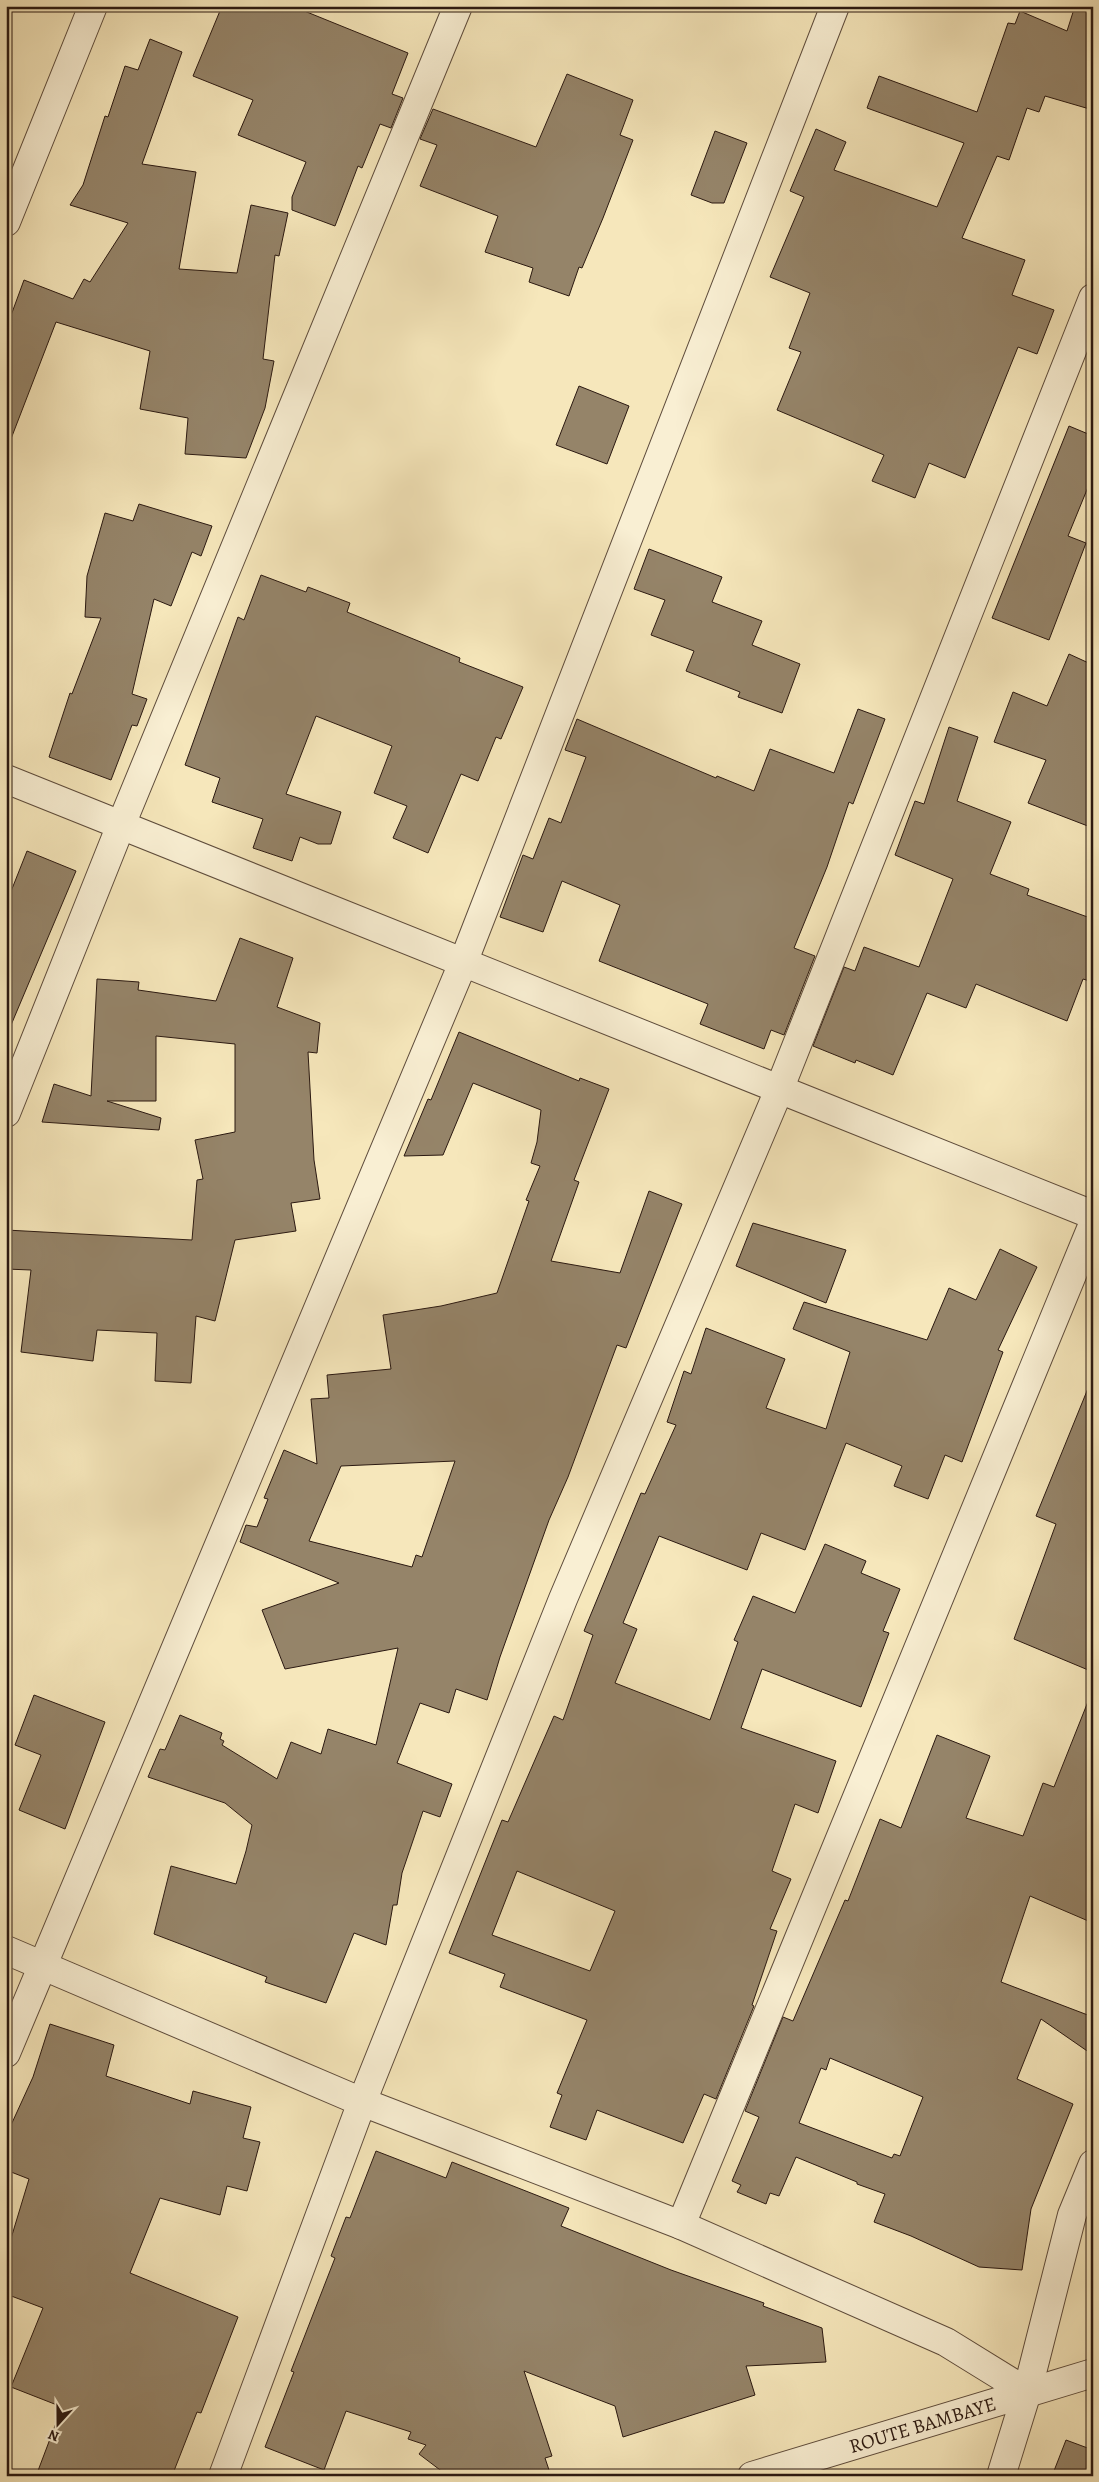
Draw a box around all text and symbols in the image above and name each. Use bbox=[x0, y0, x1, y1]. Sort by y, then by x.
street label: ROUTE BAMBAYE bbox=[846, 2390, 999, 2460]
north arrow bbox=[32, 2400, 82, 2450]
text: N bbox=[45, 2425, 62, 2446]

